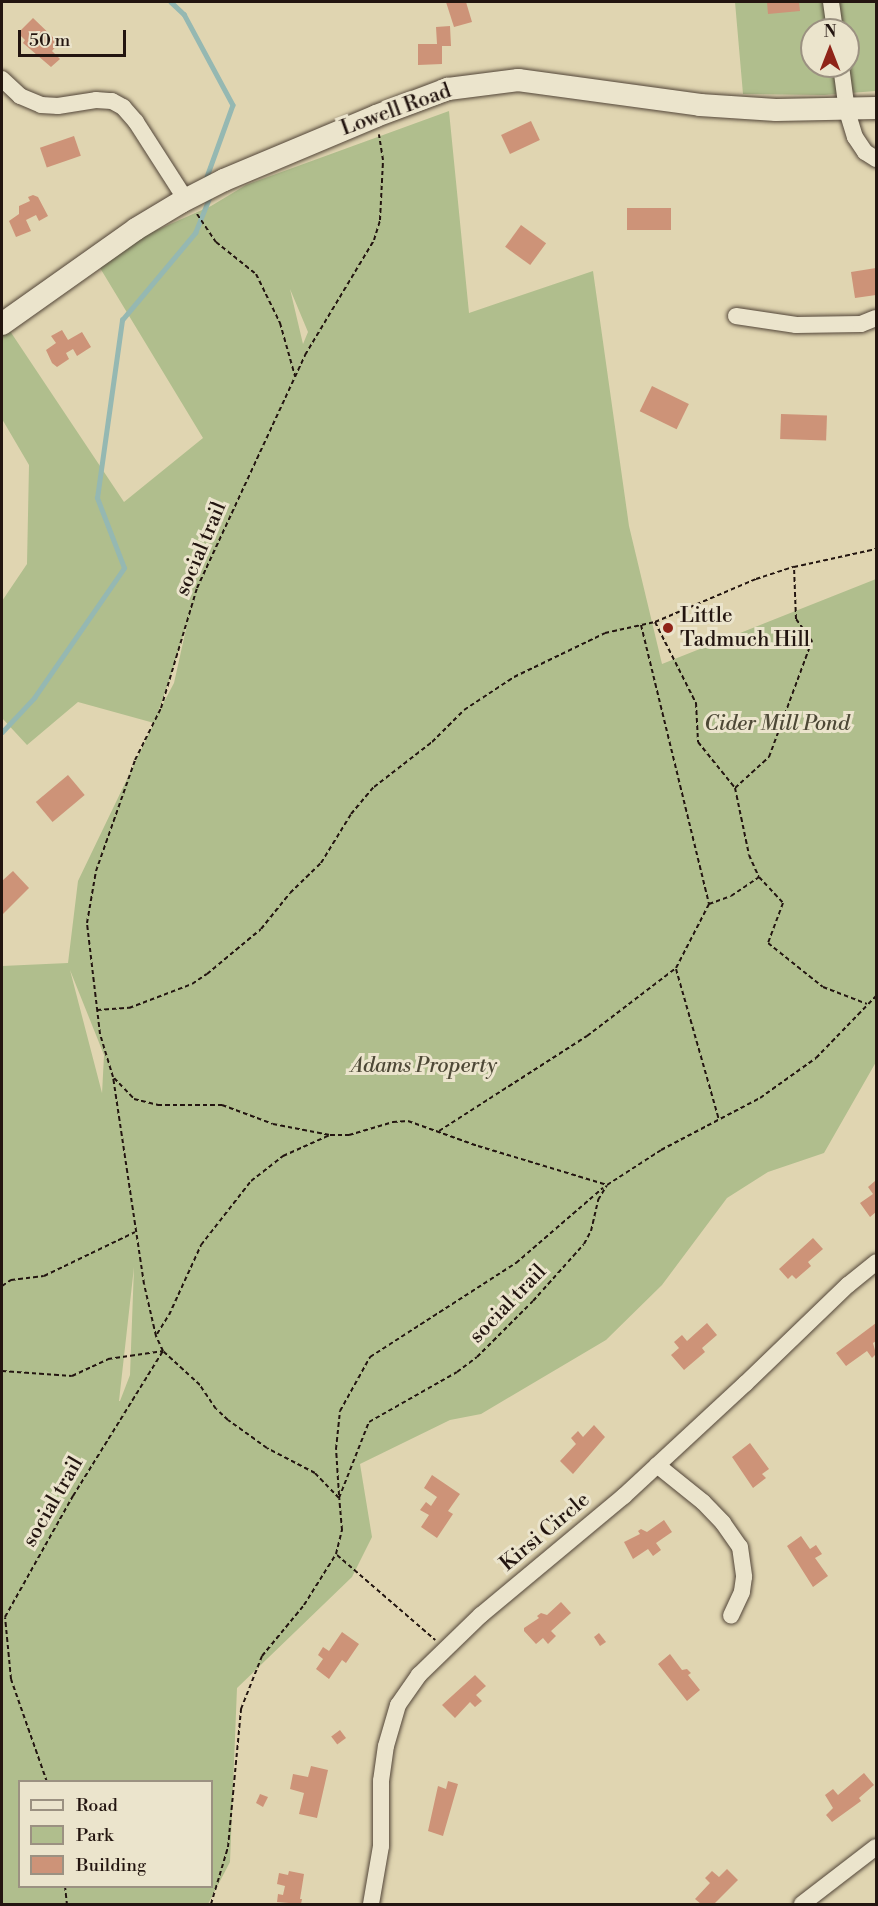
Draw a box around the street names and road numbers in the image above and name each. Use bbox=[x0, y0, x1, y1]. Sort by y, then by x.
street label: Lowell Road bbox=[337, 78, 455, 142]
street label: social trail bbox=[170, 498, 232, 600]
street label: social trail bbox=[464, 1259, 552, 1349]
street label: social trail bbox=[17, 1452, 89, 1552]
street label: Kirsi Circle bbox=[495, 1487, 595, 1577]

